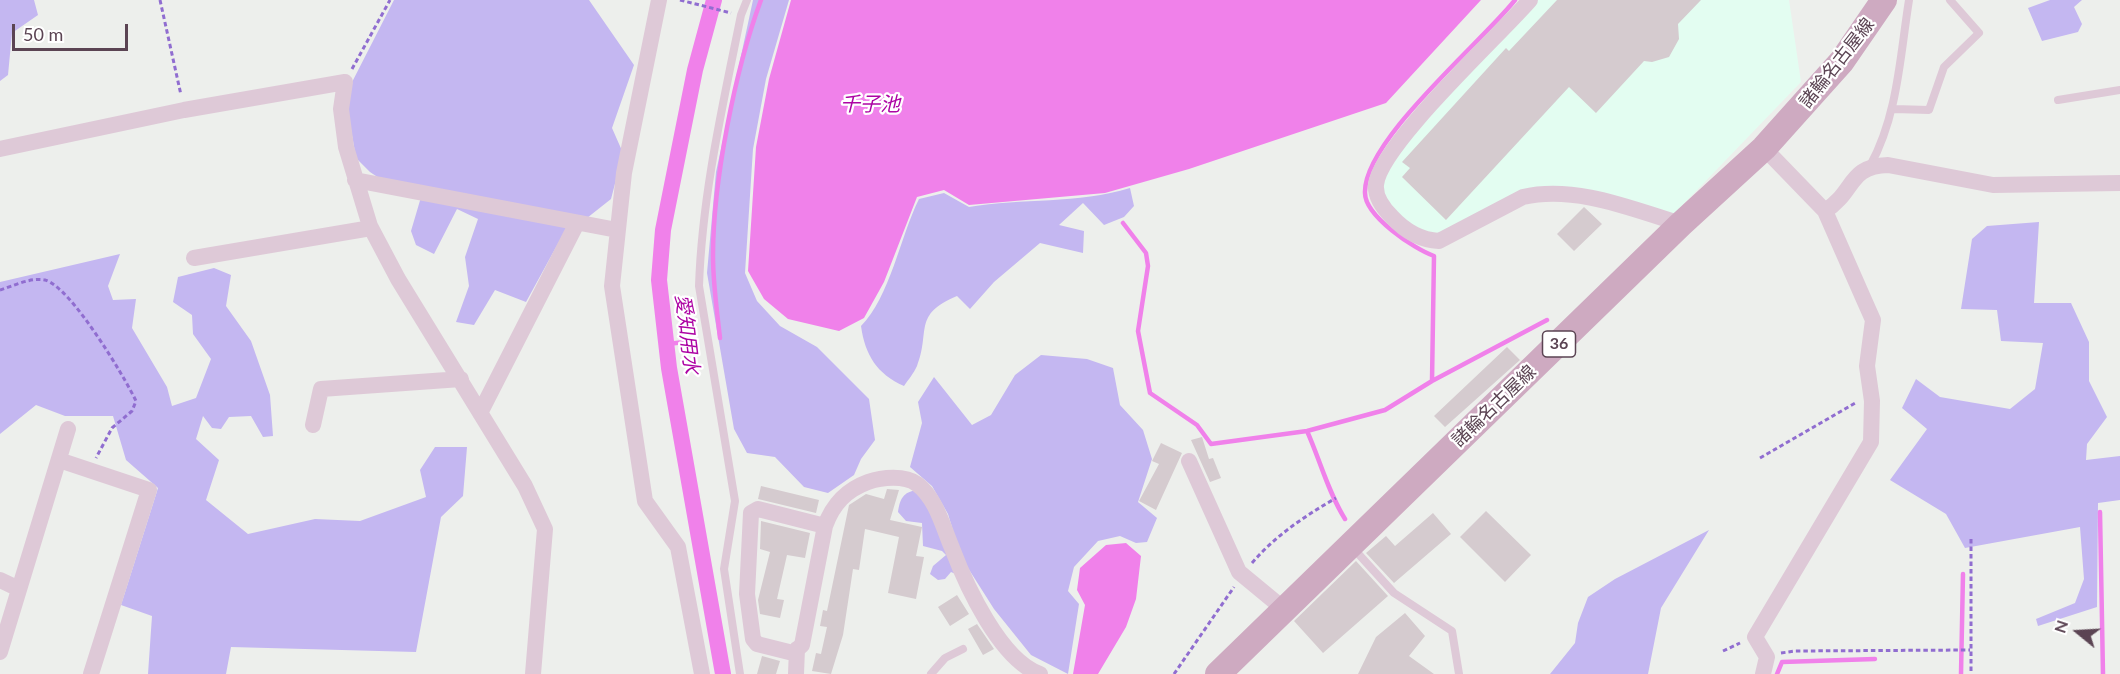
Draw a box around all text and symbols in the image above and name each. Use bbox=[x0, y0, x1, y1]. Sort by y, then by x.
scale bar bbox=[15, 12, 130, 50]
street label: 諸輪名古屋線 bbox=[1795, 14, 1879, 112]
text: 50 m bbox=[23, 23, 63, 45]
water label: 千子池 bbox=[840, 93, 900, 117]
water label: 愛知用水 bbox=[670, 293, 704, 375]
road number: 36 bbox=[1542, 331, 1576, 357]
street label: 諸輪名古屋線 bbox=[1448, 361, 1540, 451]
north arrow bbox=[2048, 602, 2108, 662]
text: N bbox=[2049, 617, 2071, 635]

